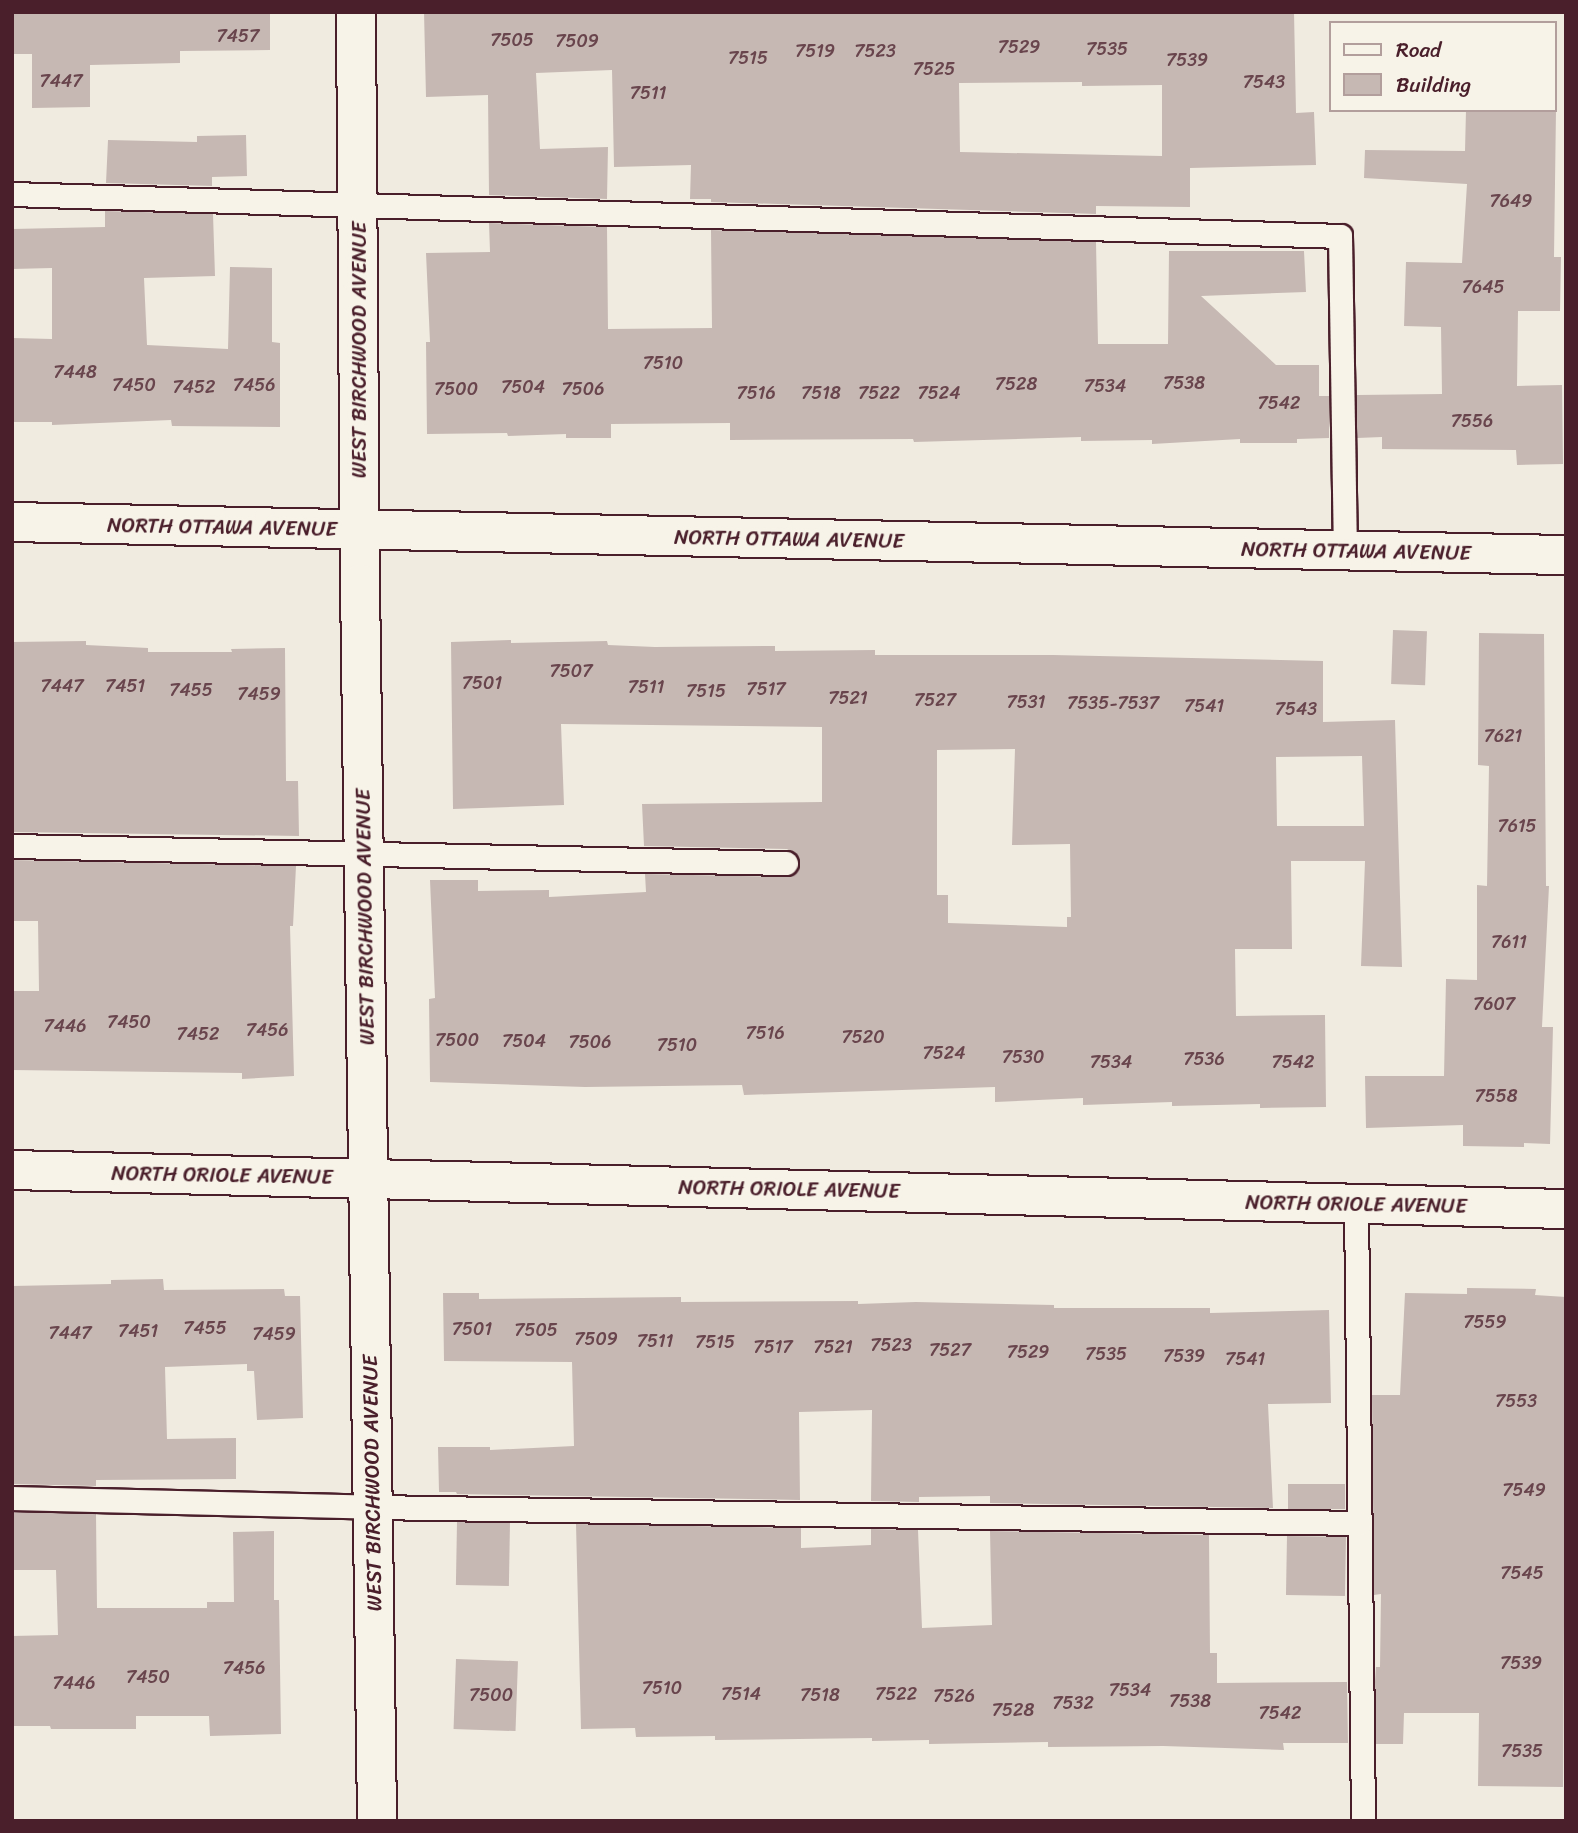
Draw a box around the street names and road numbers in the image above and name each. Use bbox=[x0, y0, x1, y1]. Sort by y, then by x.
street label: WEST BIRCHWOOD AVENUE bbox=[346, 221, 372, 479]
street label: NORTH OTTAWA AVENUE bbox=[105, 512, 339, 542]
street label: NORTH OTTAWA AVENUE bbox=[672, 524, 906, 554]
street label: NORTH OTTAWA AVENUE bbox=[1239, 536, 1473, 566]
street label: WEST BIRCHWOOD AVENUE bbox=[350, 788, 380, 1046]
street label: NORTH ORIOLE AVENUE bbox=[111, 1160, 333, 1190]
street label: NORTH ORIOLE AVENUE bbox=[678, 1174, 900, 1204]
street label: NORTH ORIOLE AVENUE bbox=[1245, 1189, 1467, 1219]
street label: WEST BIRCHWOOD AVENUE bbox=[357, 1354, 387, 1612]

